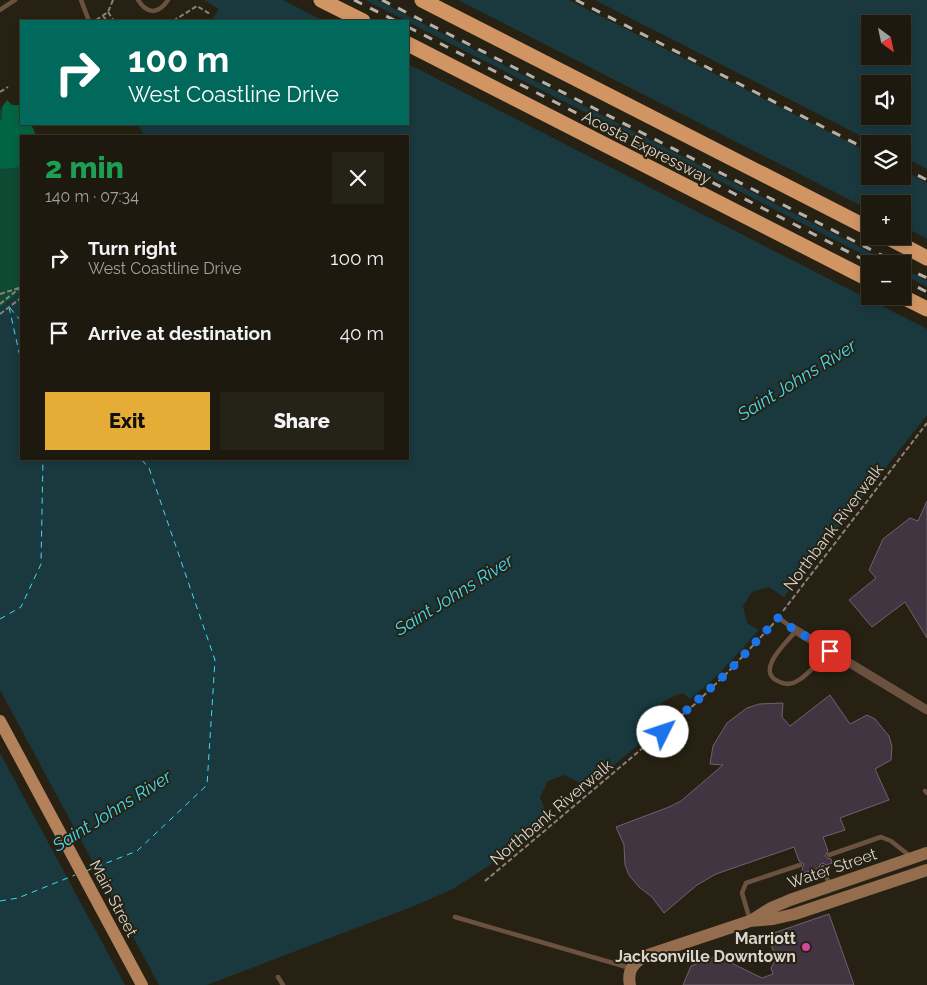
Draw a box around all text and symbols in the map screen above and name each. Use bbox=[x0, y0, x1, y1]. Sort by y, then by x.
north arrow bbox=[861, 15, 911, 65]
map controls bbox=[861, 15, 911, 305]
text: 100 m bbox=[128, 39, 229, 80]
icon: right bbox=[45, 40, 110, 105]
button: sound bbox=[861, 75, 911, 125]
text: West Coastline Drive bbox=[128, 81, 339, 107]
street label: Acosta Expressway bbox=[579, 107, 715, 188]
button: layers bbox=[861, 135, 911, 185]
text: 2 min bbox=[45, 150, 124, 185]
button: close bbox=[332, 152, 384, 204]
text: 140 m · 07:34 bbox=[45, 187, 139, 206]
button: + bbox=[861, 195, 911, 245]
text: Turn right bbox=[88, 237, 177, 259]
icon: right bbox=[45, 244, 73, 272]
text: 100 m bbox=[330, 247, 384, 269]
button: − bbox=[861, 255, 911, 305]
text: West Coastline Drive bbox=[88, 259, 241, 278]
icon: arrive bbox=[45, 319, 73, 347]
text: Arrive at destination bbox=[88, 322, 272, 344]
text: 40 m bbox=[340, 322, 384, 344]
water label: Saint Johns River bbox=[733, 334, 861, 425]
button: Exit bbox=[45, 392, 210, 450]
button: Share bbox=[220, 392, 384, 450]
street label: Northbank Riverwalk bbox=[779, 460, 888, 595]
water label: Saint Johns River bbox=[390, 549, 518, 640]
pin bbox=[809, 630, 851, 672]
icon: arrive bbox=[816, 637, 844, 665]
position arrow bbox=[636, 705, 688, 757]
street label: Northbank Riverwalk bbox=[486, 755, 617, 869]
water label: Saint Johns River bbox=[48, 765, 176, 856]
street label: Water Street bbox=[785, 844, 880, 893]
street label: Main Street bbox=[85, 857, 142, 940]
place label: Marriott Jacksonville Downtown bbox=[615, 929, 796, 966]
marker: Marriott Jacksonville Downtown bbox=[800, 941, 812, 953]

